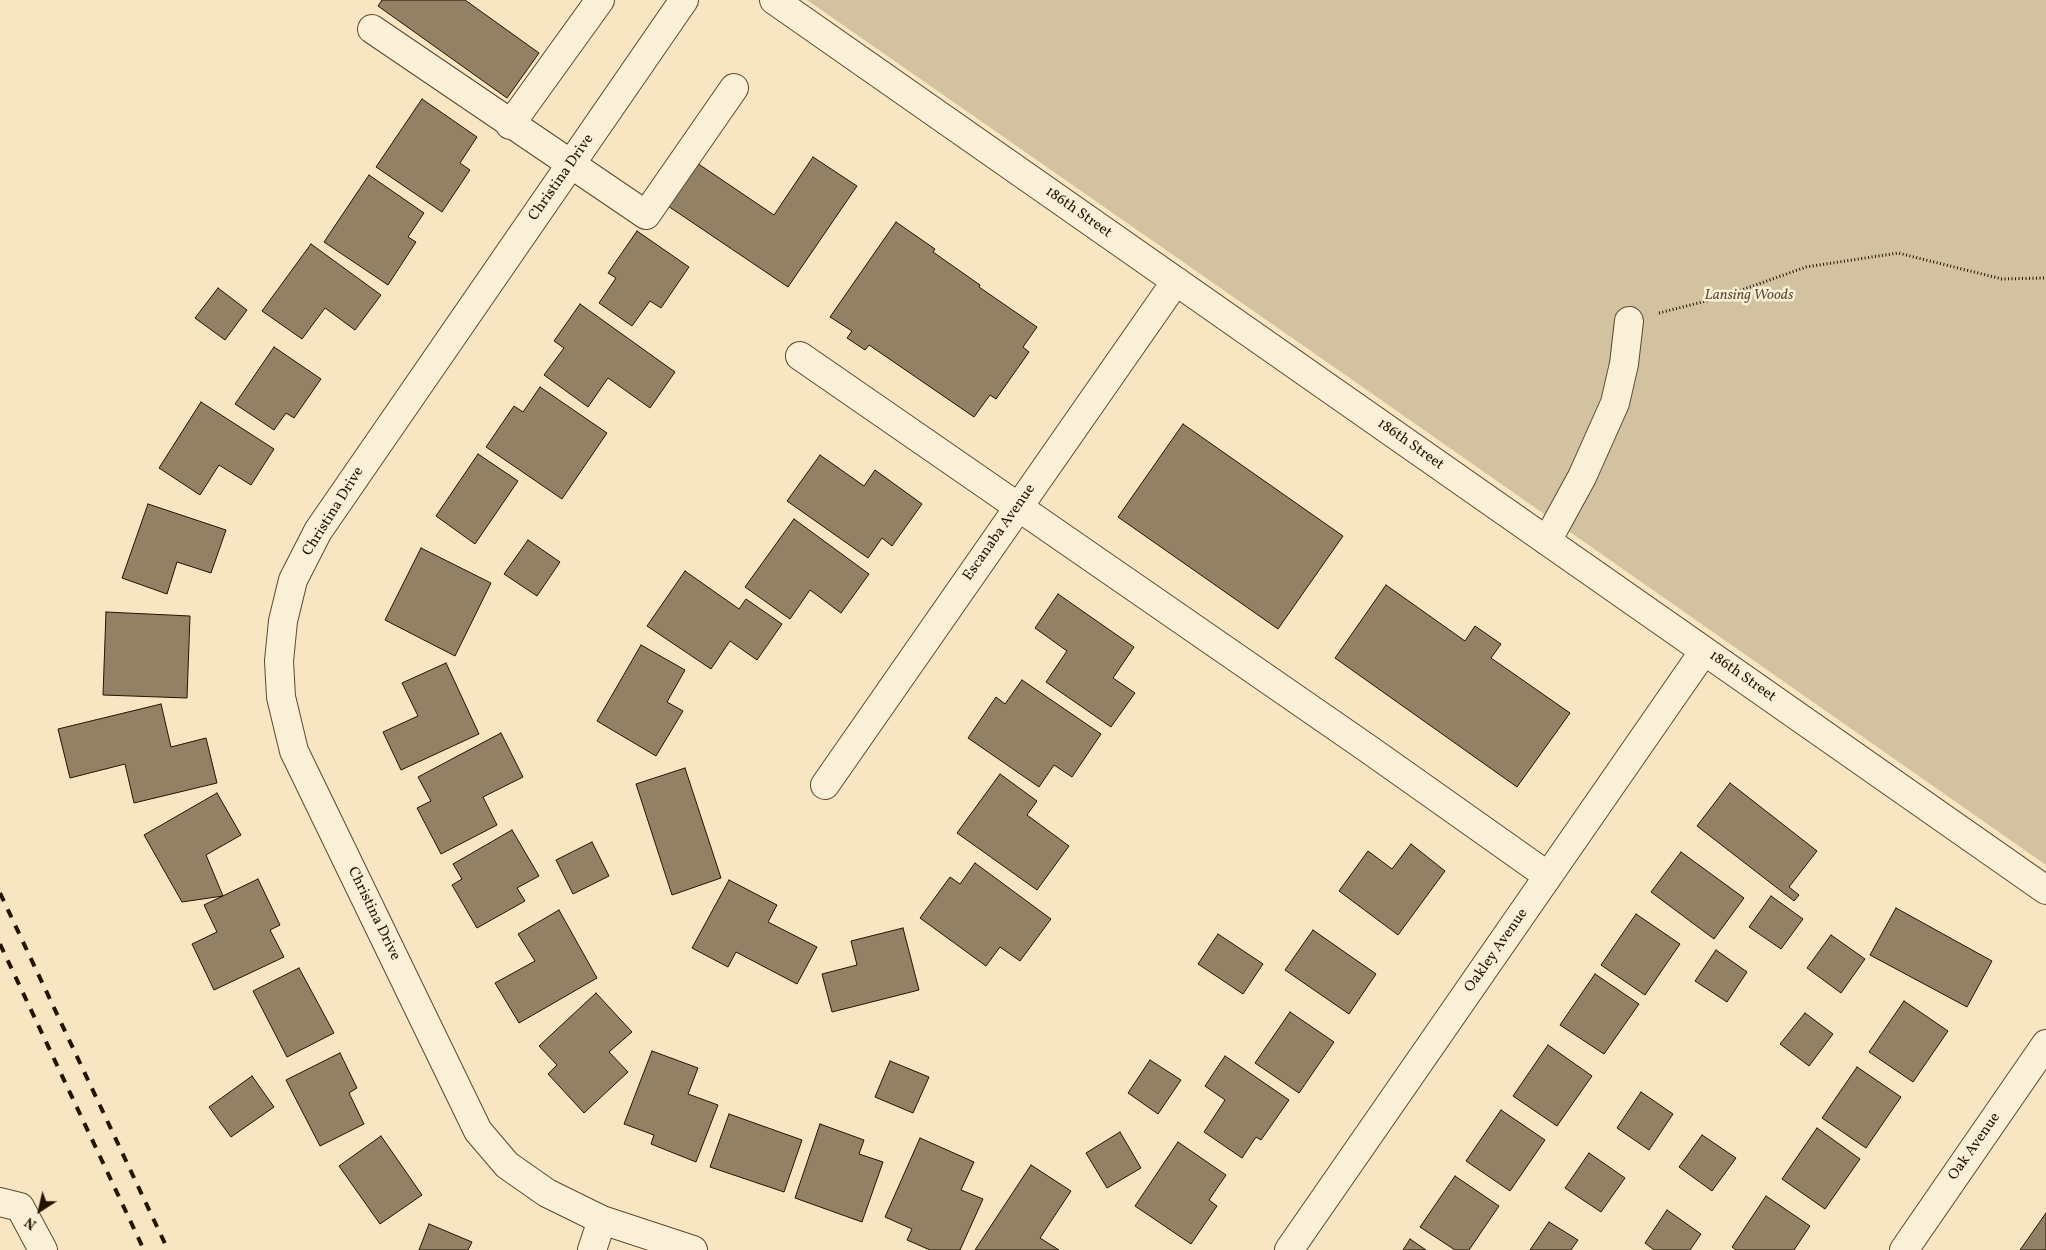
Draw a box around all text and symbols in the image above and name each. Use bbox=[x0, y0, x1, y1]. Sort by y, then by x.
street label: Christina Drive bbox=[525, 131, 599, 225]
street label: 186th Street bbox=[1041, 183, 1115, 243]
park label: Lansing Woods bbox=[1705, 287, 1793, 305]
street label: 186th Street bbox=[1373, 415, 1447, 475]
street label: Christina Drive bbox=[299, 464, 369, 560]
street label: Escanaba Avenue bbox=[960, 481, 1040, 585]
street label: 186th Street bbox=[1705, 647, 1779, 707]
street label: Christina Drive bbox=[343, 864, 403, 964]
street label: Oakley Avenue bbox=[1461, 906, 1533, 996]
street label: Oak Avenue bbox=[1945, 1110, 2005, 1184]
north arrow bbox=[15, 1185, 65, 1235]
text: N bbox=[22, 1212, 41, 1233]

